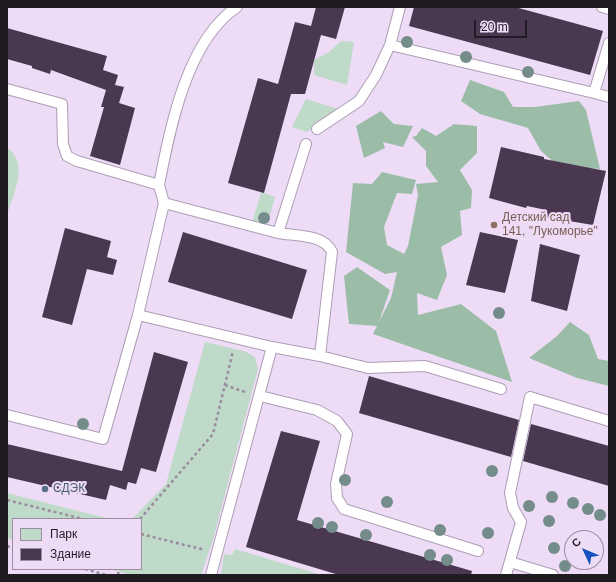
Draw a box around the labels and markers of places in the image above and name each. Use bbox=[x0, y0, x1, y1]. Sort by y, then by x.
place label: Детский сад 141, "Лукоморье" bbox=[502, 211, 598, 239]
marker: Детский сад 141, "Лукоморье" bbox=[489, 220, 499, 230]
place label: СДЭК bbox=[53, 482, 85, 496]
marker: СДЭК bbox=[40, 484, 50, 494]

